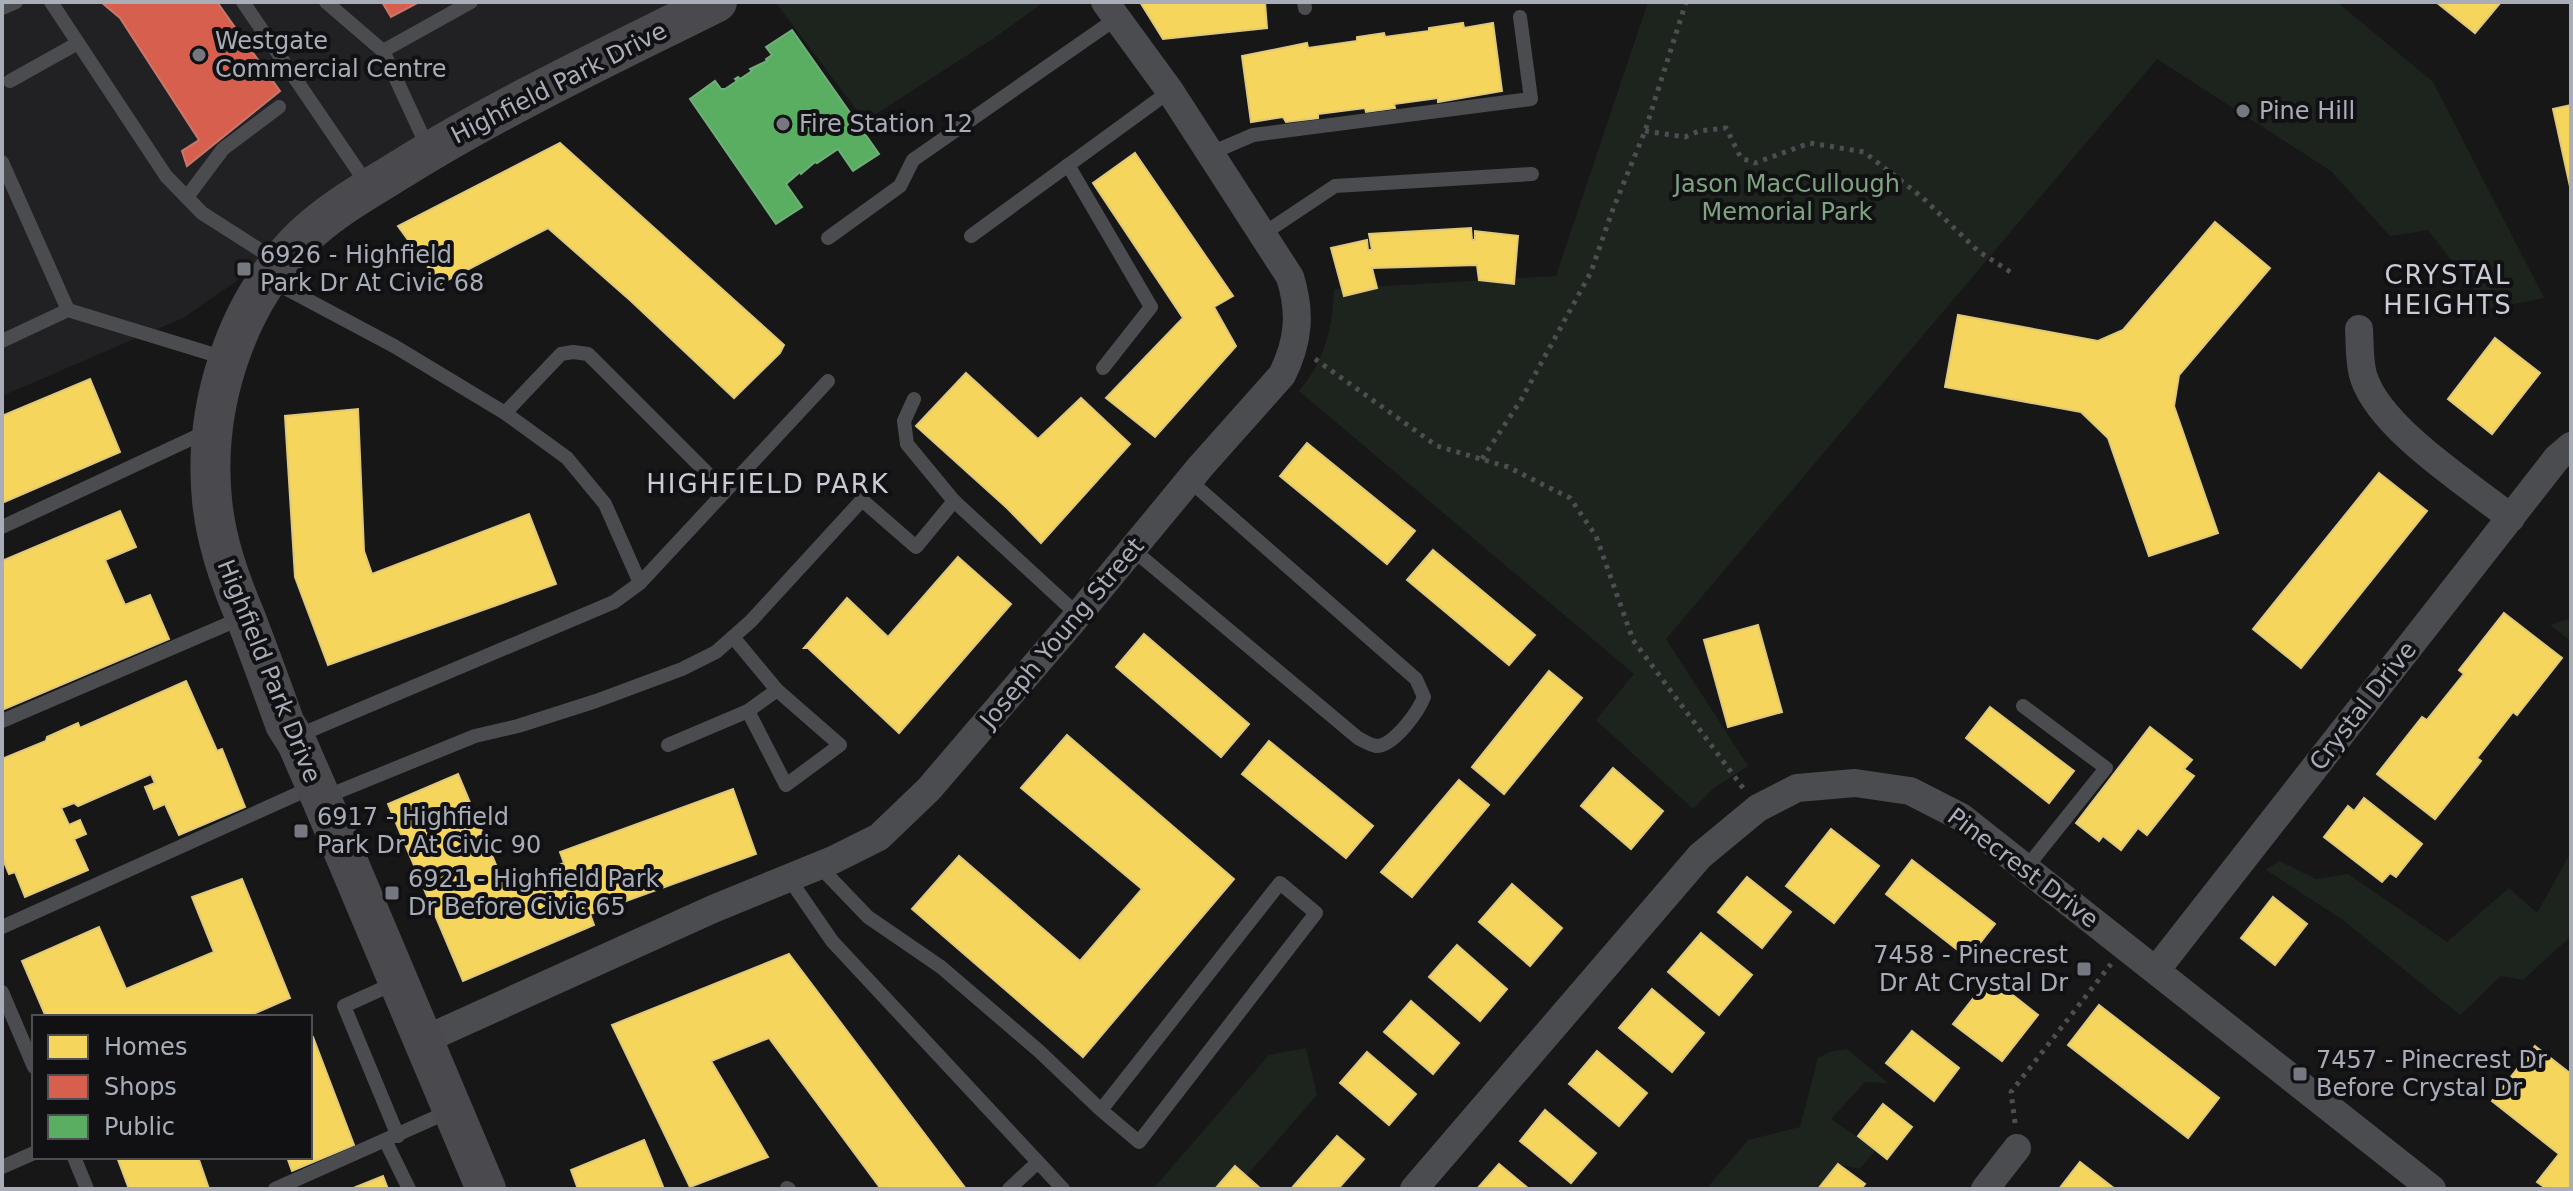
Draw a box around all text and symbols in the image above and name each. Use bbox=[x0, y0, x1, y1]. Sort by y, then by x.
street label: Highfield Park Drive bbox=[447, 16, 671, 150]
place label: Westgate Commercial Centre bbox=[215, 27, 446, 83]
marker: Westgate Commercial Centre bbox=[190, 46, 208, 64]
place label: Pine Hill bbox=[2259, 97, 2355, 125]
marker: Pine Hill bbox=[2234, 102, 2252, 120]
place label: Fire Station 12 bbox=[799, 110, 973, 138]
marker: Fire Station 12 bbox=[774, 115, 792, 133]
park label: Jason MacCullough Memorial Park bbox=[1672, 170, 1900, 226]
place label: 6926 - Highfield Park Dr At Civic 68 bbox=[260, 241, 484, 297]
marker: 6926 - Highfield Park Dr At Civic 68 bbox=[235, 260, 253, 278]
district label: CRYSTAL HEIGHTS bbox=[2383, 260, 2513, 320]
district label: HIGHFIELD PARK bbox=[646, 469, 890, 499]
street label: Joseph Young Street bbox=[973, 532, 1150, 735]
street label: Highfield Park Drive bbox=[211, 555, 327, 787]
street label: Crystal Drive bbox=[2304, 636, 2422, 776]
street label: Pinecrest Drive bbox=[1942, 802, 2104, 934]
place label: 6917 - Highfield Park Dr At Civic 90 bbox=[317, 803, 541, 859]
marker: 6917 - Highfield Park Dr At Civic 90 bbox=[292, 822, 310, 840]
place label: 6921 - Highfield Park Dr Before Civic 65 bbox=[408, 865, 660, 921]
marker: 6921 - Highfield Park Dr Before Civic 65 bbox=[383, 884, 401, 902]
place label: 7458 - Pinecrest Dr At Crystal Dr bbox=[1873, 941, 2068, 997]
marker: 7458 - Pinecrest Dr At Crystal Dr bbox=[2075, 960, 2093, 978]
legend bbox=[32, 1015, 312, 1159]
text: Homes bbox=[104, 1033, 187, 1061]
place label: 7457 - Pinecrest Dr Before Crystal Dr bbox=[2316, 1046, 2547, 1102]
marker: 7457 - Pinecrest Dr Before Crystal Dr bbox=[2291, 1065, 2309, 1083]
text: Shops bbox=[104, 1073, 177, 1101]
text: Public bbox=[104, 1113, 175, 1141]

